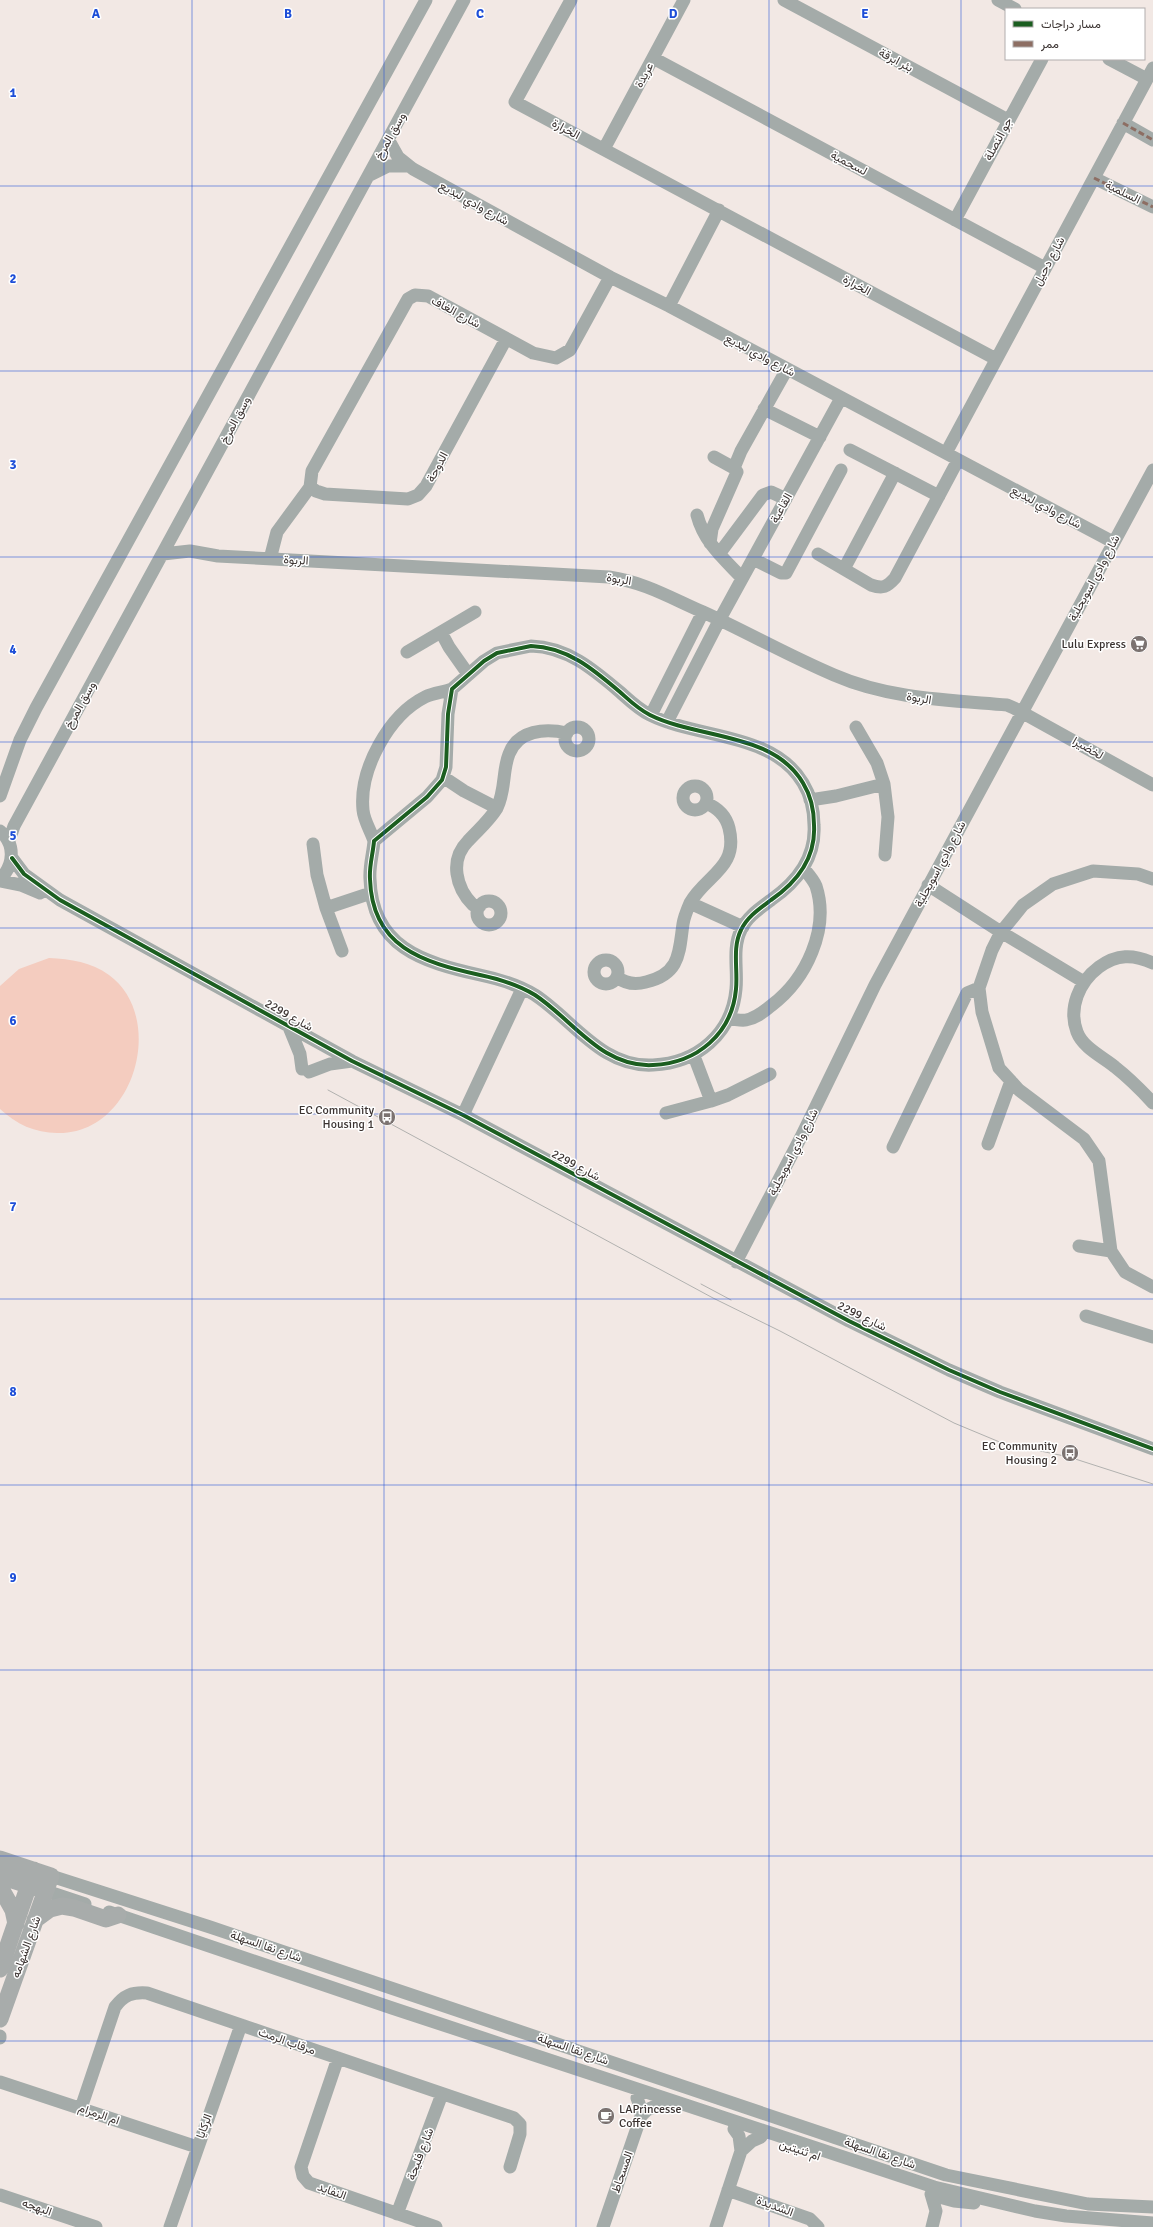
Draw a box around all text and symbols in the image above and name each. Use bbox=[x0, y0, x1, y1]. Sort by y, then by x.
text: A bbox=[92, 6, 101, 22]
text: B bbox=[284, 6, 292, 22]
text: C bbox=[476, 6, 484, 22]
text: D bbox=[669, 6, 678, 22]
text: E bbox=[861, 6, 869, 22]
legend bbox=[1005, 8, 1145, 60]
text: مسار دراجات bbox=[1041, 17, 1101, 32]
text: ممر bbox=[1040, 37, 1059, 52]
street label: بئر ابرقة bbox=[876, 45, 916, 76]
street label: عريدة bbox=[632, 60, 657, 91]
text: 1 bbox=[9, 85, 17, 101]
street label: وسق المرخ bbox=[371, 110, 410, 163]
street label: جو النصلة bbox=[981, 115, 1016, 163]
street label: الخرارة bbox=[549, 116, 582, 143]
street label: لسحمية bbox=[828, 148, 870, 179]
street label: السلمية bbox=[1103, 177, 1143, 207]
street label: شارع وادي لبديع bbox=[435, 178, 511, 230]
street label: شارع دحيل bbox=[1030, 234, 1069, 289]
text: 2 bbox=[9, 271, 17, 287]
street label: الخرارة bbox=[840, 272, 873, 299]
street label: شارع الغاف bbox=[428, 293, 483, 332]
street label: شارع وادي لبديع bbox=[721, 331, 797, 382]
street label: وسق المرخ bbox=[217, 394, 255, 447]
street label: الدوحة bbox=[423, 449, 452, 485]
text: 3 bbox=[9, 457, 17, 473]
street label: شارع وادي لبديع bbox=[1007, 483, 1083, 534]
street label: القاعية bbox=[767, 491, 796, 526]
street label: شارع وادي اسويحلية bbox=[1065, 532, 1125, 625]
street label: الربوة bbox=[283, 552, 309, 569]
street label: الربوة bbox=[605, 570, 632, 589]
supermarket icon: Lulu Express bbox=[1129, 634, 1149, 654]
place label: Lulu Express bbox=[1062, 637, 1126, 652]
text: 4 bbox=[9, 642, 17, 658]
street label: وسق المرخ bbox=[61, 679, 100, 732]
street label: الربوة bbox=[905, 689, 932, 708]
street label: لخضيرا bbox=[1070, 734, 1106, 763]
street label: شارع وادي اسويحلية bbox=[911, 818, 971, 911]
text: 5 bbox=[9, 828, 17, 844]
street label: شارع 2299 bbox=[262, 996, 315, 1036]
text: 6 bbox=[9, 1013, 17, 1029]
place label: EC Community Housing 1 bbox=[299, 1103, 374, 1132]
street label: شارع وادي اسويحلية bbox=[765, 1106, 824, 1199]
bus stop icon: EC Community Housing 1 bbox=[377, 1107, 397, 1127]
street label: شارع 2299 bbox=[549, 1146, 603, 1185]
text: 7 bbox=[9, 1199, 17, 1215]
street label: شارع 2299 bbox=[834, 1298, 889, 1336]
text: 8 bbox=[9, 1384, 17, 1400]
place label: EC Community Housing 2 bbox=[982, 1439, 1057, 1468]
bus stop icon: EC Community Housing 2 bbox=[1060, 1443, 1080, 1463]
text: 9 bbox=[9, 1570, 17, 1586]
street label: شارع الشهامه bbox=[8, 1914, 46, 1981]
street label: شارع نقا السهلة bbox=[228, 1927, 303, 1967]
street label: مرقاب الرمث bbox=[256, 2025, 317, 2058]
street label: شارع نقا السهلة bbox=[535, 2030, 610, 2070]
street label: ام الرمرام bbox=[76, 2100, 121, 2129]
place label: LAPrincesse Coffee bbox=[619, 2102, 682, 2131]
cafe icon: LAPrincesse Coffee bbox=[596, 2106, 616, 2126]
street label: الركايا bbox=[193, 2112, 216, 2141]
street label: شارع فليحة bbox=[404, 2126, 438, 2183]
street label: شارع نقا السهلة bbox=[842, 2134, 917, 2174]
street label: ام ثنيتين bbox=[777, 2136, 822, 2165]
street label: المسحاط bbox=[608, 2149, 637, 2195]
street label: النفايد bbox=[315, 2179, 348, 2204]
street label: الشديدة bbox=[754, 2193, 795, 2220]
street label: البهجه bbox=[20, 2195, 54, 2220]

